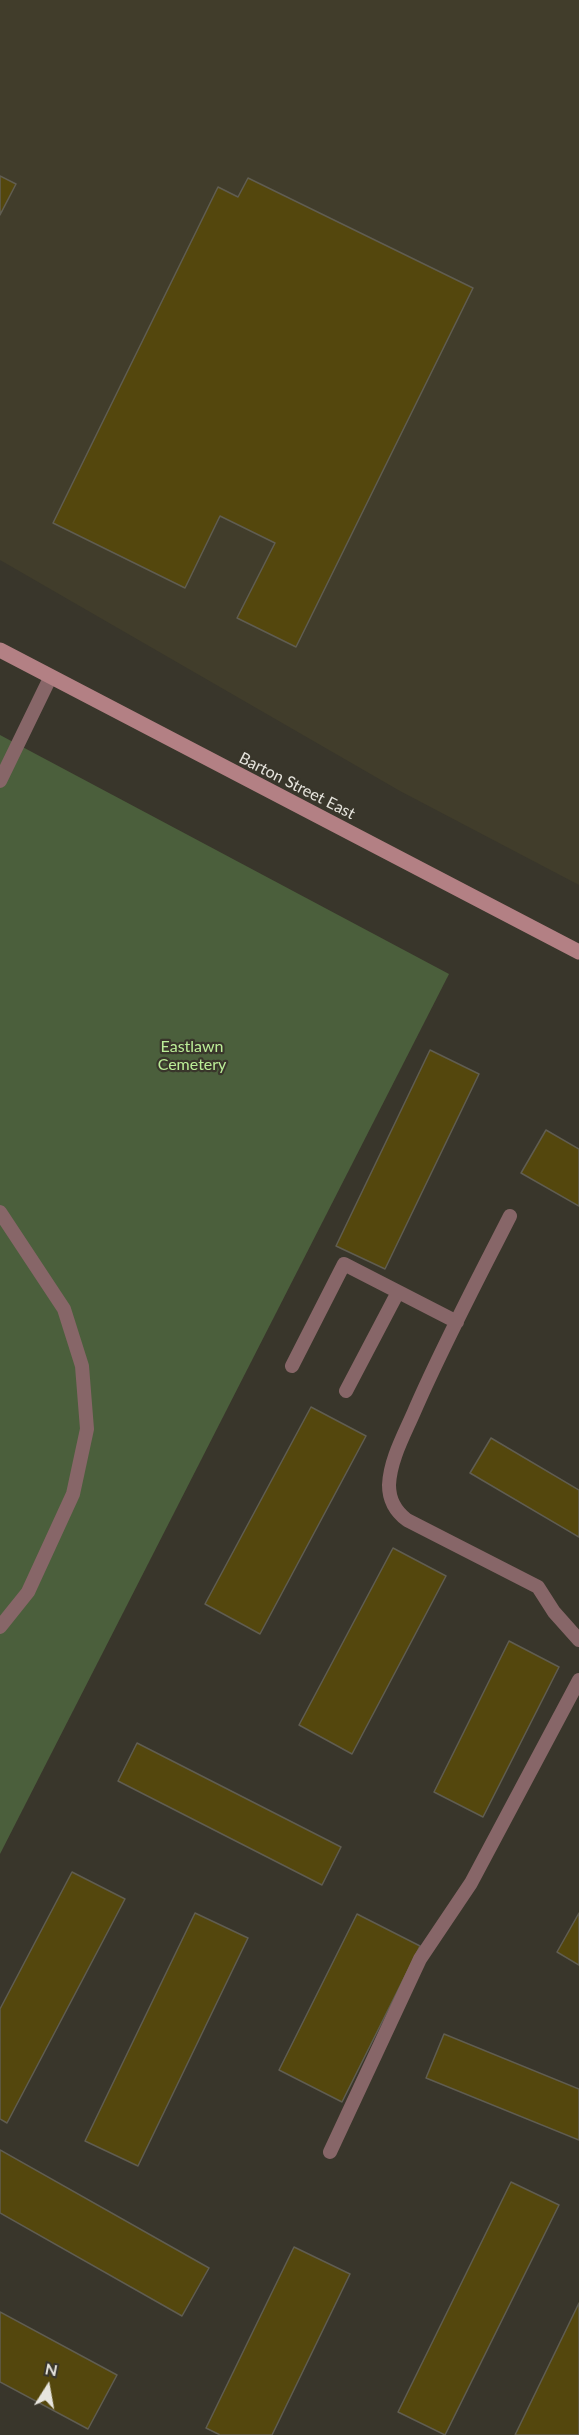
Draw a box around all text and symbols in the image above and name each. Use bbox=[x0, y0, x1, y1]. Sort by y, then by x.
street label: Barton Street East bbox=[236, 748, 358, 824]
park label: Eastlawn Cemetery bbox=[158, 1037, 226, 1075]
north arrow bbox=[18, 2357, 78, 2417]
text: N bbox=[44, 2358, 59, 2379]

